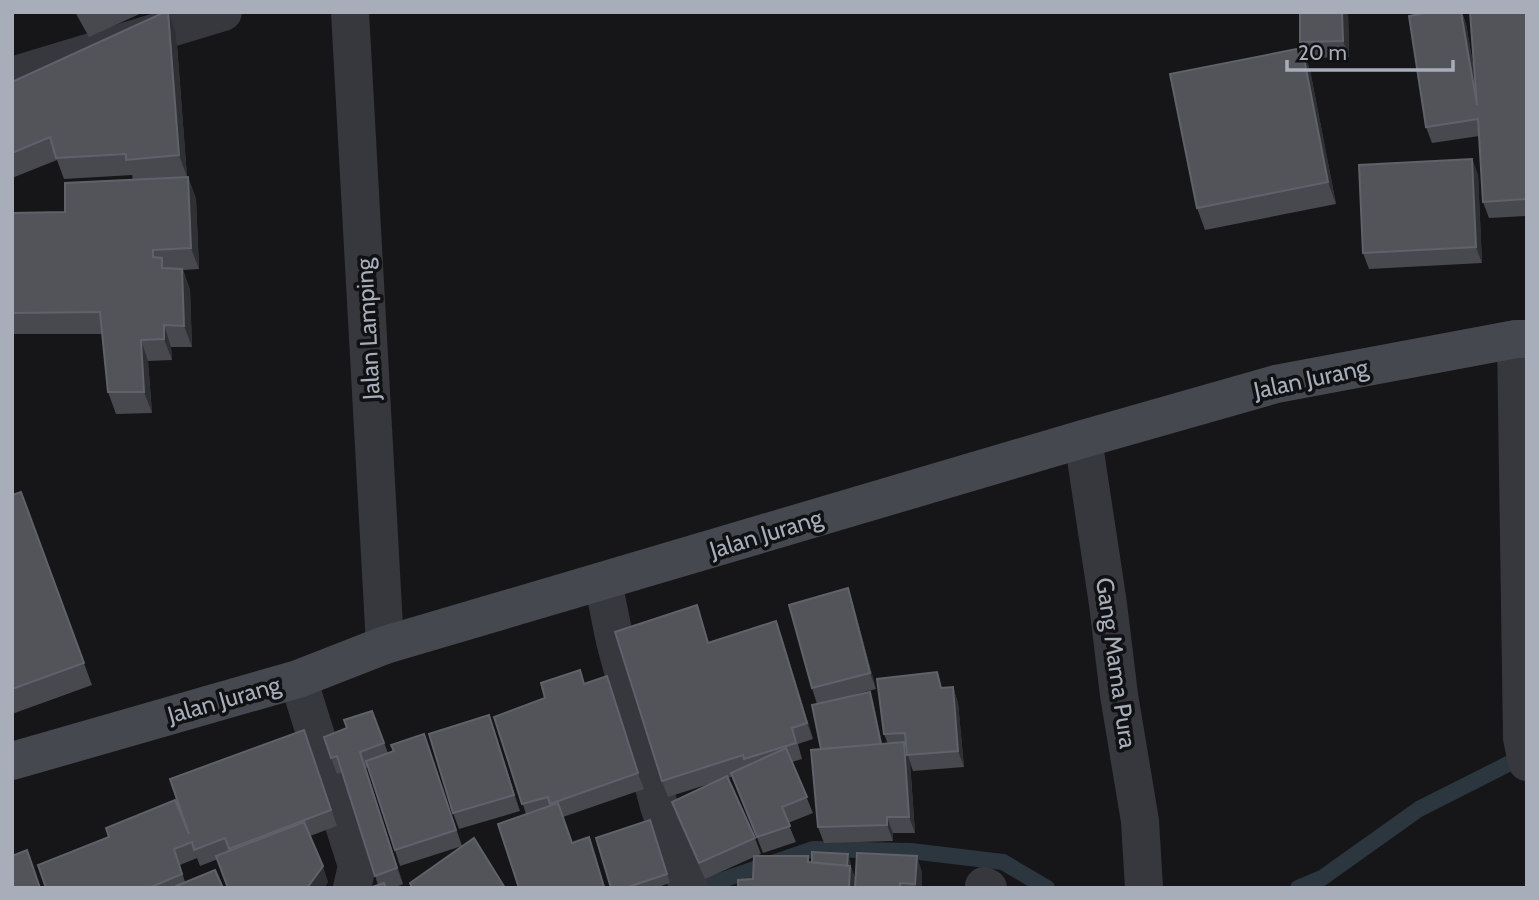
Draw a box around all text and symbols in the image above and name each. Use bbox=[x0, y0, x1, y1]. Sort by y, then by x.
scale bar bbox=[1287, 28, 1453, 72]
text: 20 m bbox=[1298, 40, 1347, 65]
street label: Jalan Lamping bbox=[349, 256, 386, 402]
street label: Jalan Jurang bbox=[1250, 352, 1372, 405]
street label: Jalan Jurang bbox=[705, 502, 827, 565]
street label: Gang Mama Pura bbox=[1090, 576, 1143, 751]
street label: Jalan Jurang bbox=[163, 669, 285, 730]

